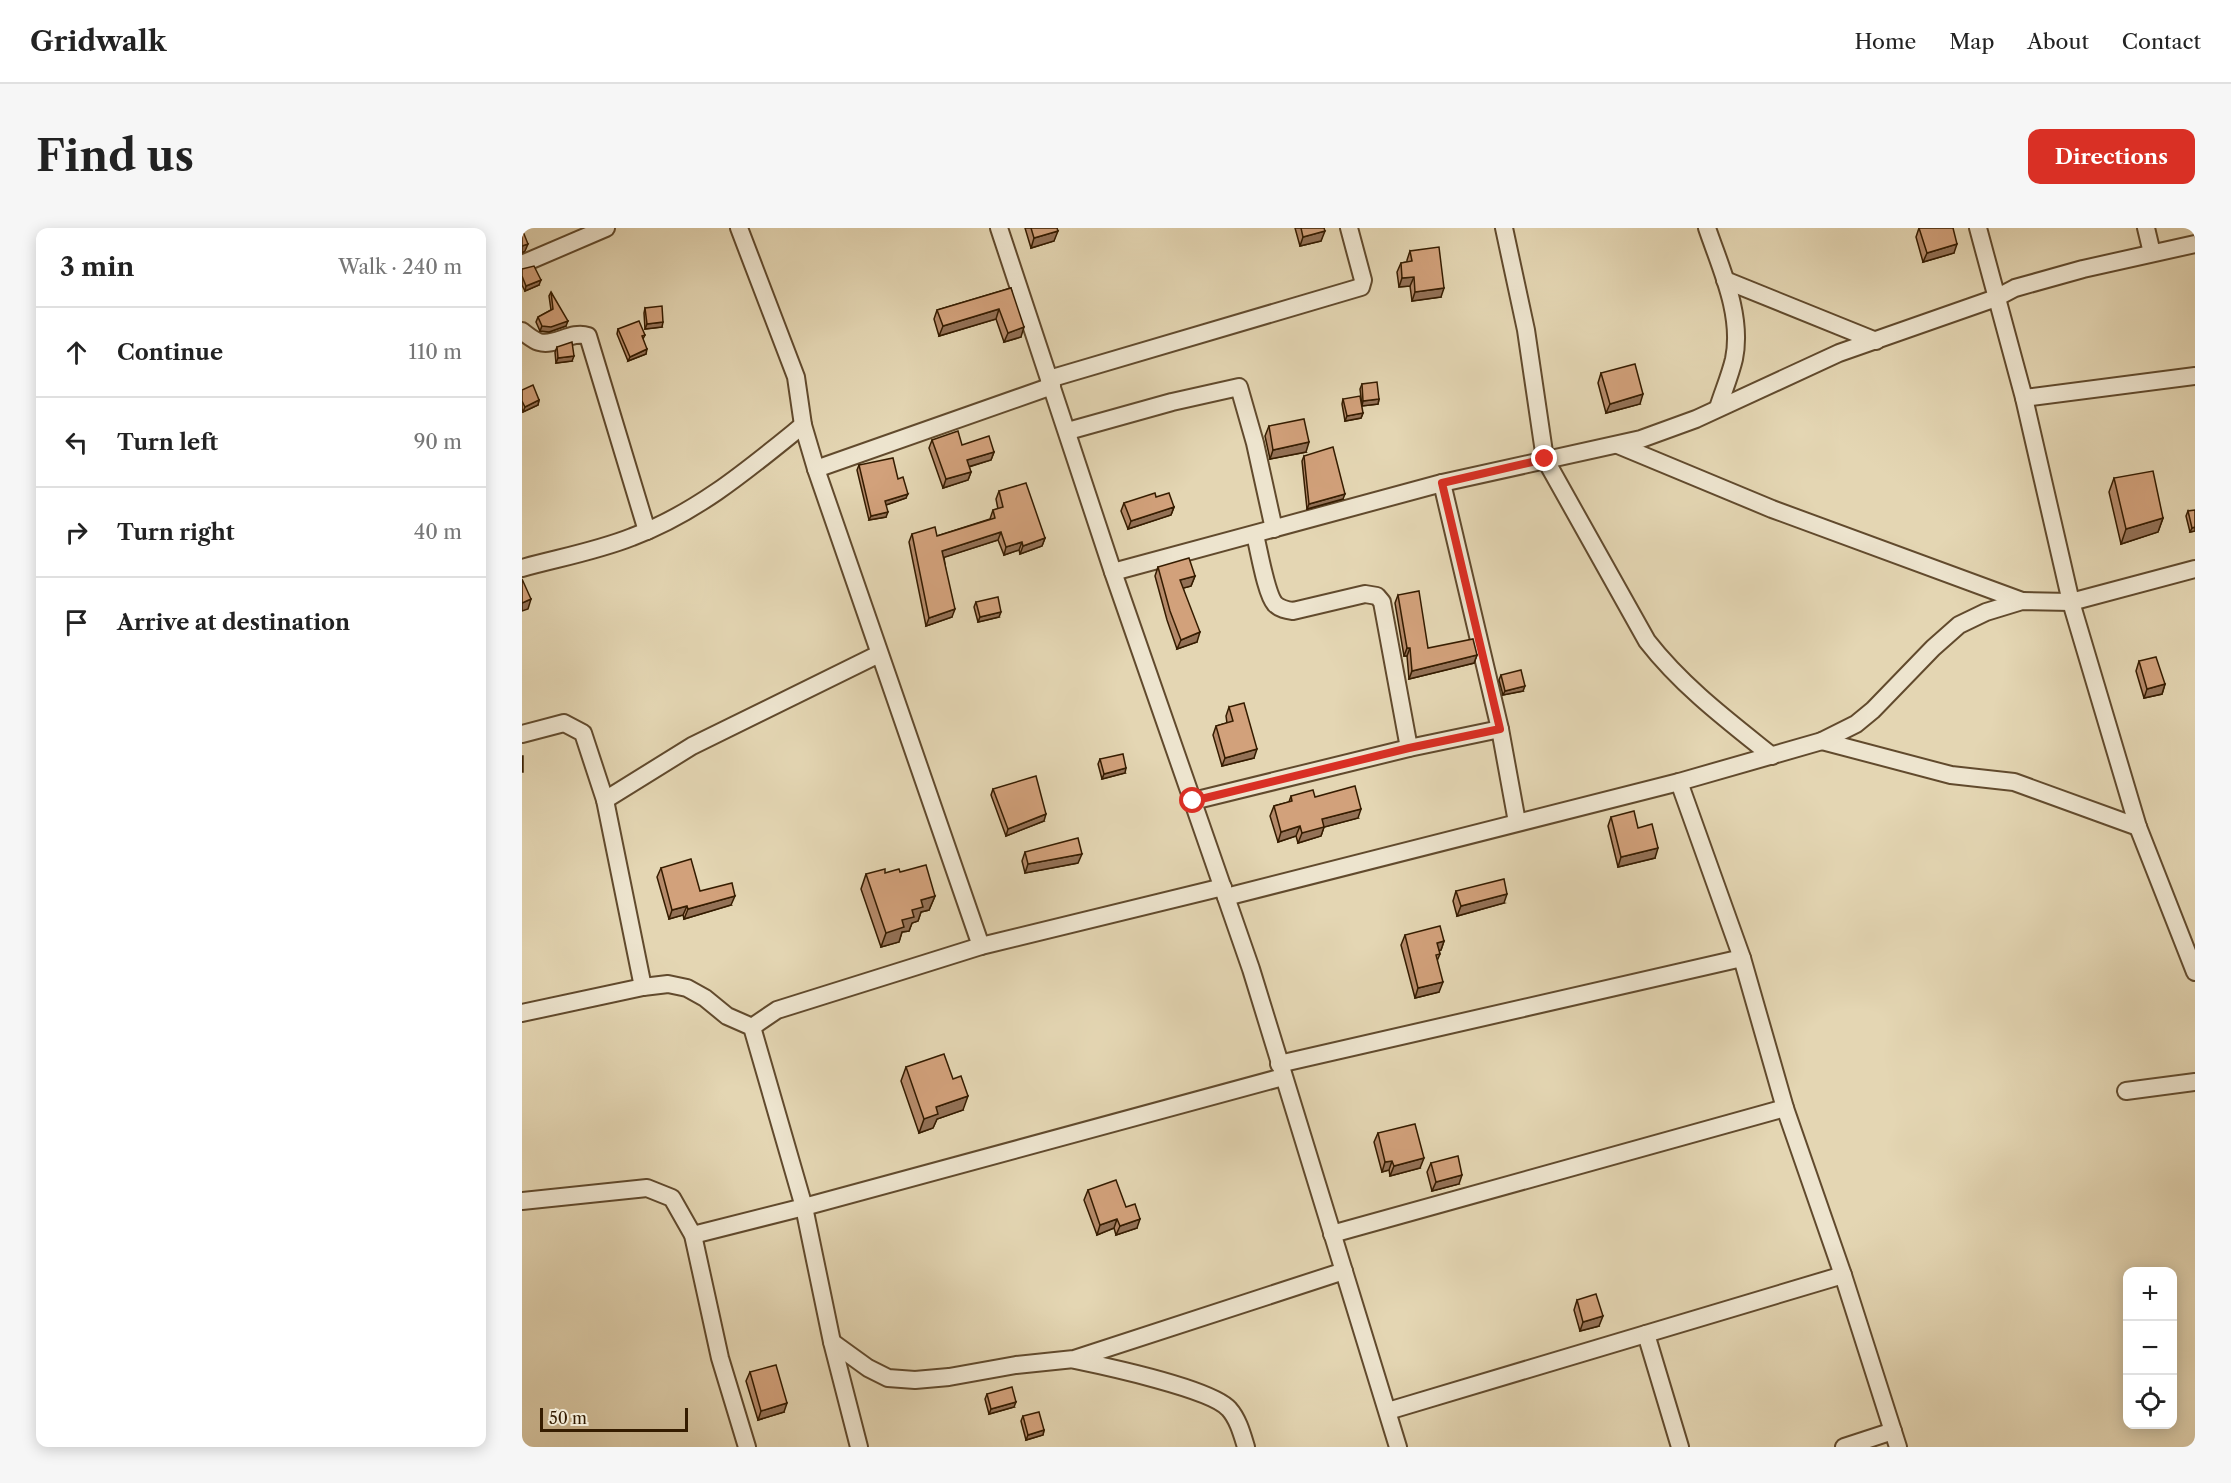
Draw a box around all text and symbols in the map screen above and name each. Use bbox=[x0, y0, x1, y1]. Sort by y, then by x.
text: Gridwalk bbox=[30, 24, 166, 58]
text: Home bbox=[1855, 29, 1916, 54]
text: Map bbox=[1949, 29, 1994, 54]
text: About bbox=[2027, 29, 2089, 54]
text: Contact bbox=[2122, 29, 2201, 54]
button: Directions bbox=[2028, 129, 2195, 184]
text: Find us bbox=[36, 130, 194, 182]
text: 3 min bbox=[60, 251, 134, 283]
text: Walk · 240 m bbox=[338, 255, 462, 279]
icon: ahead bbox=[60, 336, 93, 369]
text: Continue bbox=[117, 339, 223, 366]
text: 110 m bbox=[409, 340, 462, 364]
icon: left bbox=[60, 426, 93, 459]
text: Turn left bbox=[117, 429, 218, 456]
text: 90 m bbox=[414, 430, 462, 454]
route end bbox=[1531, 445, 1557, 471]
icon: right bbox=[60, 516, 93, 549]
text: Turn right bbox=[117, 519, 235, 546]
text: 40 m bbox=[414, 520, 462, 544]
icon: arrive bbox=[60, 606, 93, 639]
text: Arrive at destination bbox=[117, 609, 350, 636]
route start bbox=[1179, 787, 1205, 813]
map controls bbox=[2123, 1267, 2177, 1429]
button: + bbox=[2123, 1267, 2177, 1321]
button: − bbox=[2123, 1321, 2177, 1375]
button: locate bbox=[2123, 1375, 2177, 1429]
scale bar bbox=[540, 1405, 688, 1432]
text: 50 m bbox=[549, 1408, 587, 1428]

